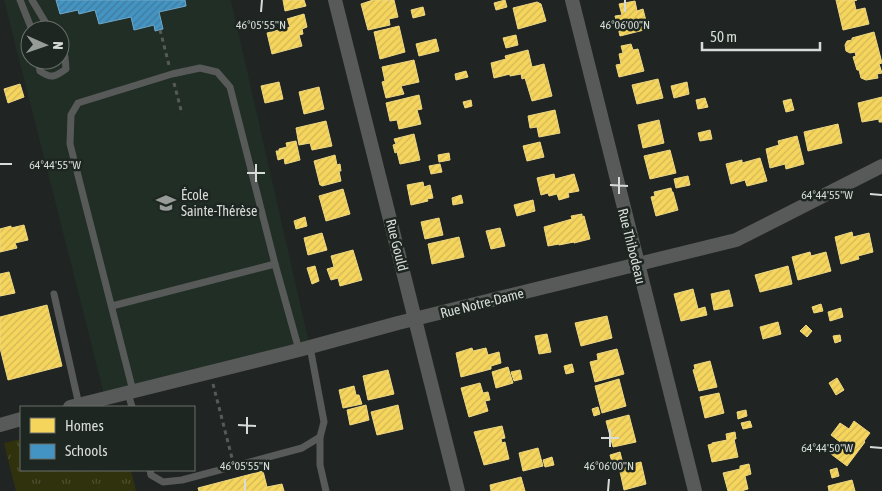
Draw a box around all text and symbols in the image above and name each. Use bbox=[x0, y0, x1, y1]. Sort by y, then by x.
text: 46°05'55"N bbox=[236, 18, 286, 32]
text: 46°06'00"N bbox=[600, 18, 650, 32]
north arrow bbox=[20, 20, 70, 70]
scale bar bbox=[702, 20, 820, 52]
text: 50 m bbox=[710, 28, 737, 45]
text: N bbox=[50, 41, 66, 50]
text: 64°44'55"W bbox=[29, 158, 81, 172]
place label: École Sainte-Thérèse bbox=[181, 187, 257, 219]
text: 64°44'55"W bbox=[801, 188, 853, 202]
school or university icon: École Sainte-Thérèse bbox=[155, 192, 177, 214]
street label: Rue Thibodeau bbox=[615, 207, 649, 285]
street label: Rue Gould bbox=[383, 217, 411, 273]
street label: Rue Notre-Dame bbox=[438, 285, 526, 321]
legend bbox=[20, 406, 195, 471]
text: Homes bbox=[65, 417, 104, 434]
text: 64°44'50"W bbox=[801, 441, 853, 455]
text: Schools bbox=[65, 442, 108, 459]
text: 46°05'55"N bbox=[220, 459, 270, 473]
text: 46°06'00"N bbox=[584, 459, 634, 473]

